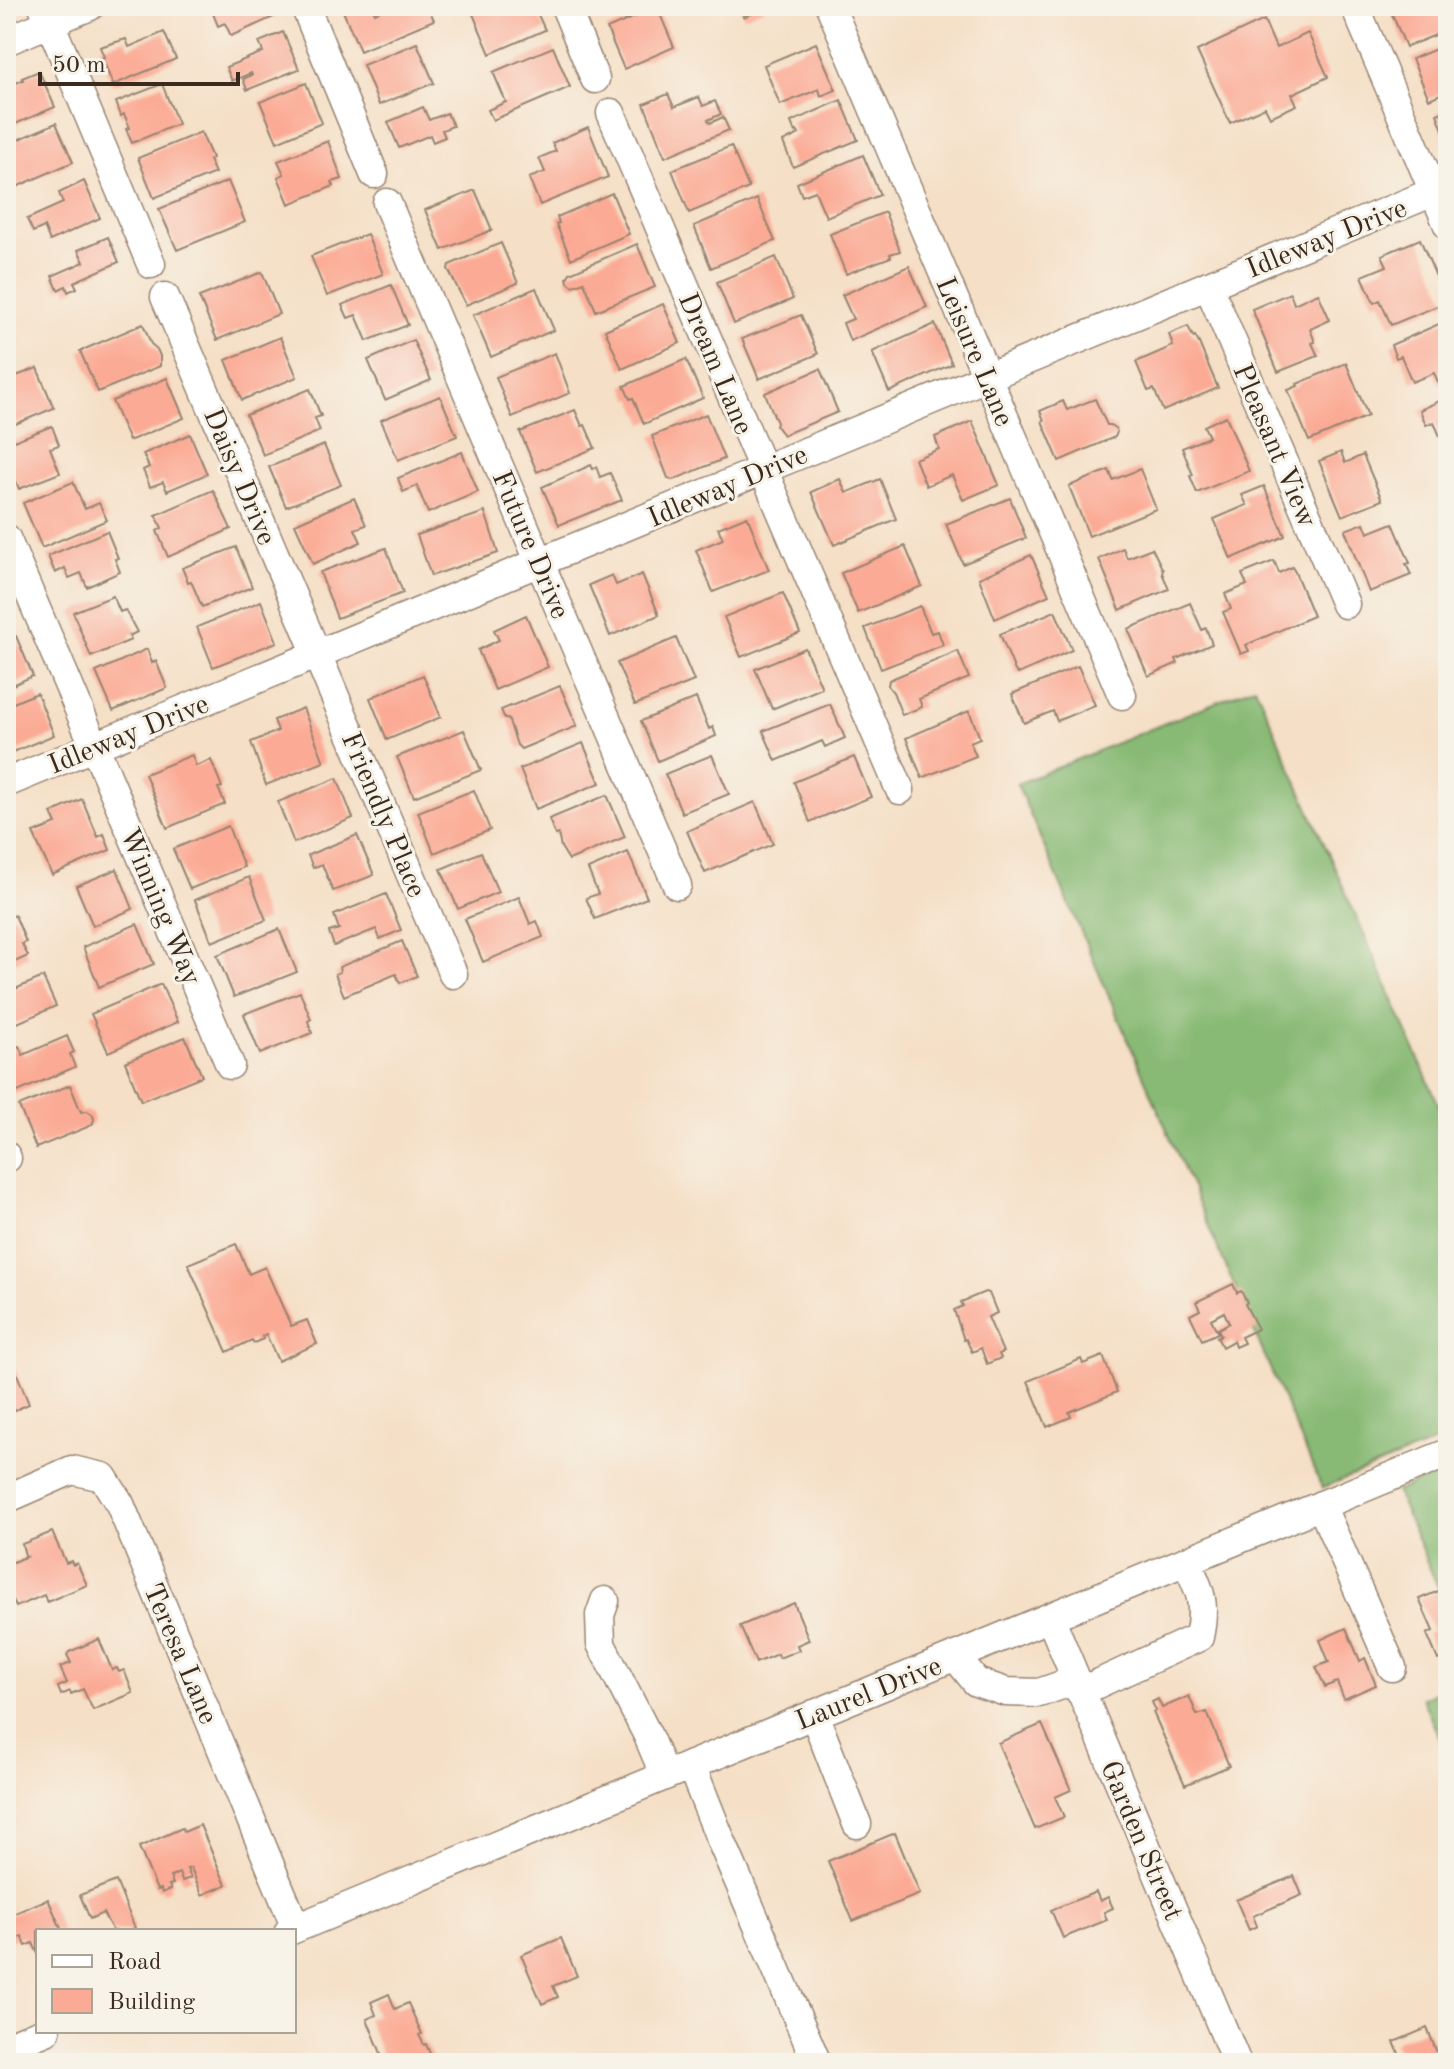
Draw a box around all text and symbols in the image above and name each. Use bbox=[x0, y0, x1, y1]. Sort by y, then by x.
scale bar bbox=[40, 36, 238, 86]
text: 50 m bbox=[52, 54, 106, 78]
street label: Idleway Drive bbox=[1243, 195, 1411, 285]
street label: Leisure Lane bbox=[929, 273, 1017, 431]
street label: Dream Lane bbox=[672, 289, 757, 439]
street label: Pleasant View bbox=[1226, 360, 1320, 532]
street label: Daisy Drive bbox=[197, 405, 280, 550]
street label: Idleway Drive bbox=[644, 442, 812, 534]
street label: Future Drive bbox=[485, 467, 573, 623]
street label: Idleway Drive bbox=[45, 691, 213, 781]
street label: Friendly Place bbox=[335, 729, 430, 902]
street label: Winning Way bbox=[114, 824, 205, 990]
street label: Teresa Lane bbox=[137, 1580, 221, 1729]
street label: Laurel Drive bbox=[792, 1653, 946, 1737]
street label: Garden Street bbox=[1094, 1757, 1186, 1925]
legend bbox=[36, 1929, 296, 2033]
text: Road bbox=[108, 1951, 161, 1975]
text: Building bbox=[108, 1991, 195, 2015]

